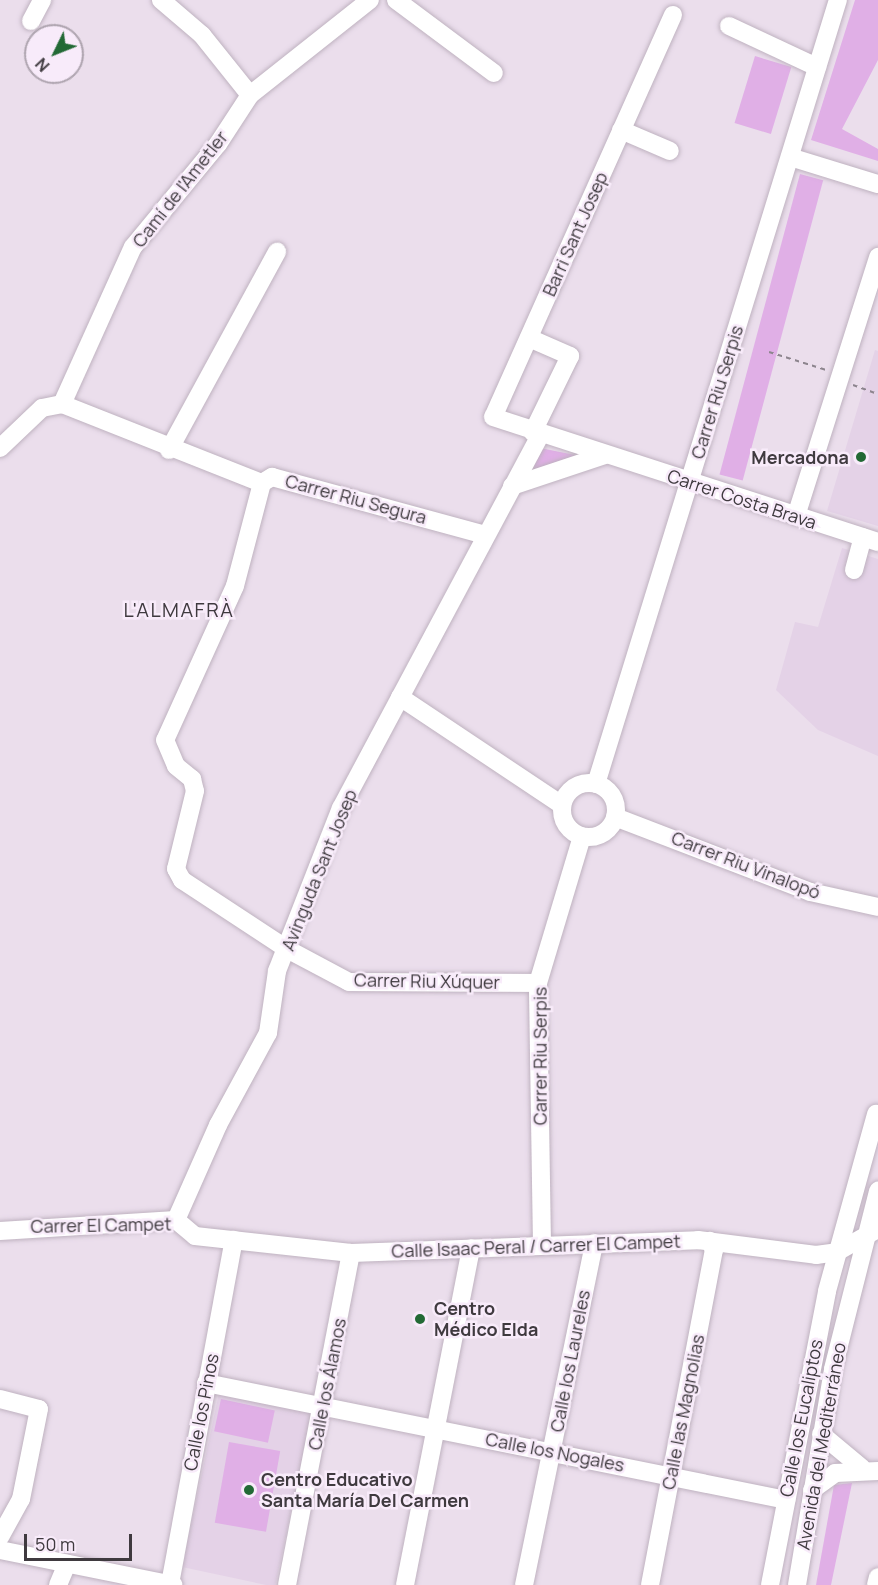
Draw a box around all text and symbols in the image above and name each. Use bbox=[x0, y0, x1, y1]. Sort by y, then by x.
north arrow bbox=[24, 24, 84, 84]
text: N bbox=[30, 53, 54, 77]
street label: Camí de l'Ametler bbox=[128, 127, 232, 251]
street label: Barri Sant Josep bbox=[538, 169, 612, 299]
street label: Carrer Riu Serpis bbox=[686, 323, 748, 461]
place label: Mercadona bbox=[751, 446, 849, 468]
marker: Mercadona bbox=[854, 450, 868, 464]
street label: Carrer Costa Brava bbox=[665, 465, 819, 533]
street label: Carrer Riu Segura bbox=[283, 470, 429, 528]
district label: L'ALMAFRÀ bbox=[124, 597, 234, 621]
street label: Avinguda Sant Josep bbox=[277, 786, 361, 954]
street label: Carrer Riu Vinalopó bbox=[669, 827, 823, 903]
street label: Carrer Riu Xúquer bbox=[354, 969, 500, 993]
street label: Carrer Riu Serpis bbox=[529, 987, 551, 1125]
street label: Carrer El Campet bbox=[30, 1213, 172, 1237]
street label: Calle Isaac Peral / Carrer El Campet bbox=[391, 1230, 681, 1262]
street label: Calle los Laureles bbox=[546, 1288, 594, 1434]
place label: Centro Médico Elda bbox=[434, 1298, 538, 1340]
marker: Centro Médico Elda bbox=[411, 1310, 429, 1328]
street label: Calle los Álamos bbox=[304, 1316, 350, 1452]
street label: Calle las Magnolias bbox=[657, 1333, 709, 1491]
street label: Calle los Eucaliptos bbox=[775, 1337, 827, 1499]
street label: Avenida del Mediterráneo bbox=[792, 1341, 850, 1551]
street label: Calle los Pinos bbox=[179, 1352, 223, 1472]
street label: Calle los Nogales bbox=[484, 1428, 626, 1476]
place label: Centro Educativo Santa María Del Carmen bbox=[261, 1469, 469, 1512]
marker: Centro Educativo Santa María Del Carmen bbox=[242, 1483, 256, 1497]
scale bar bbox=[27, 1522, 135, 1560]
text: 50 m bbox=[35, 1532, 75, 1556]

